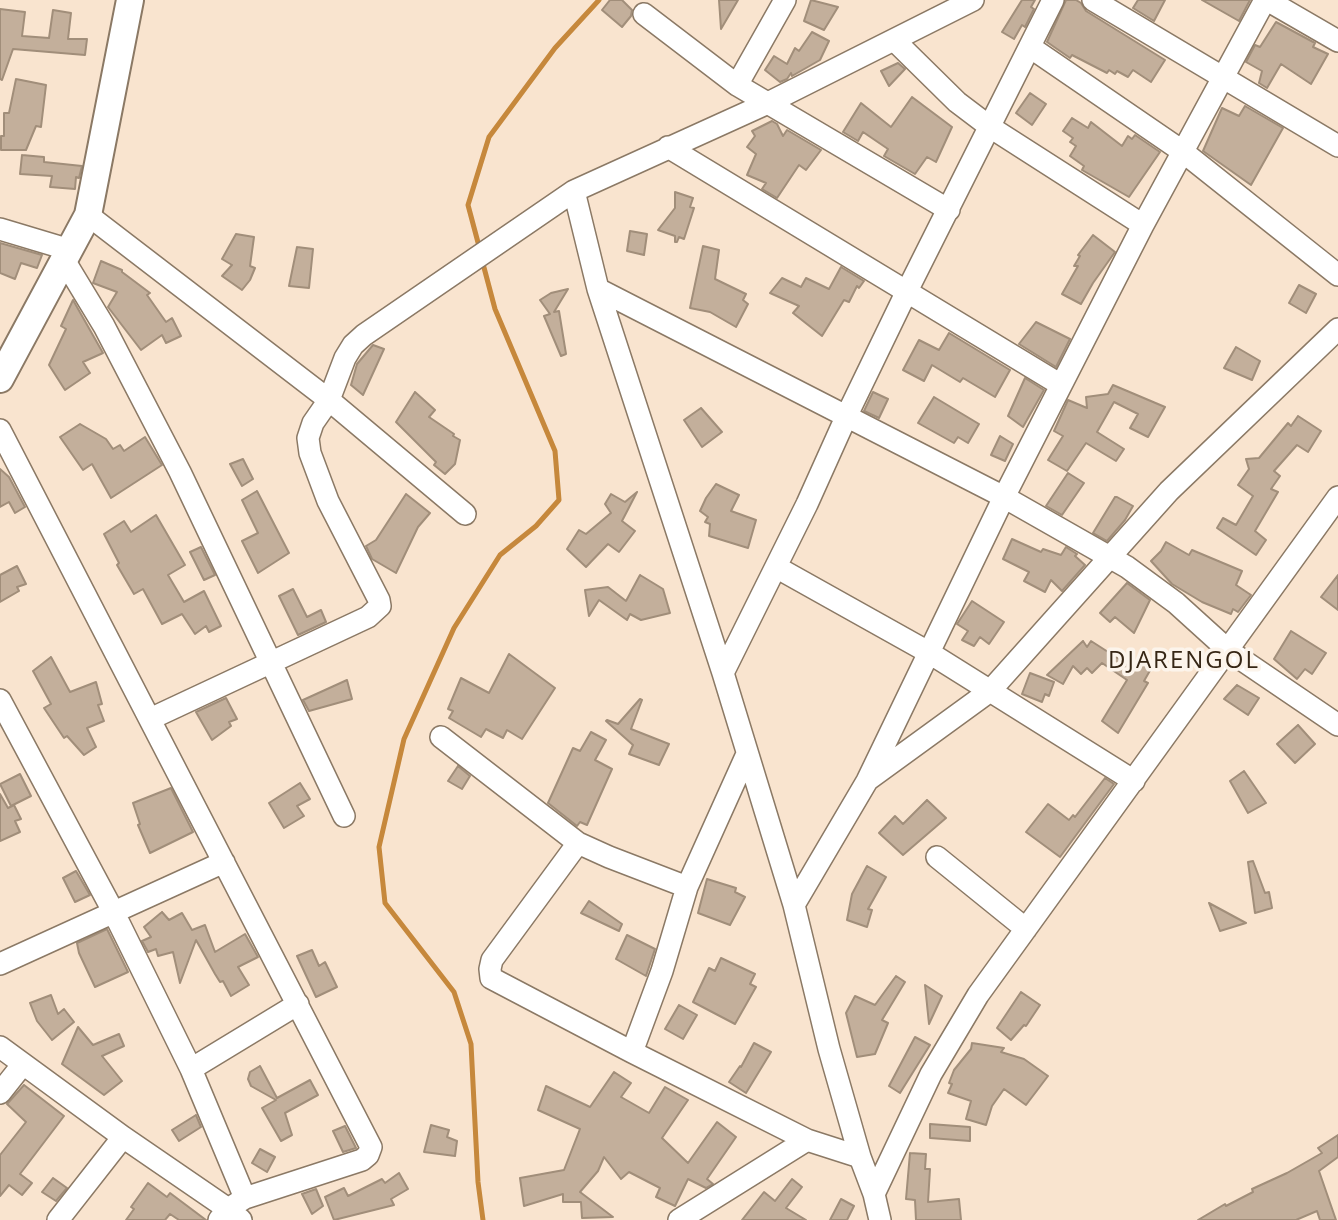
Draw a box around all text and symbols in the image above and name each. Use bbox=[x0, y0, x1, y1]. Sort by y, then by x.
district label: DJARENGOL bbox=[1109, 647, 1259, 675]

